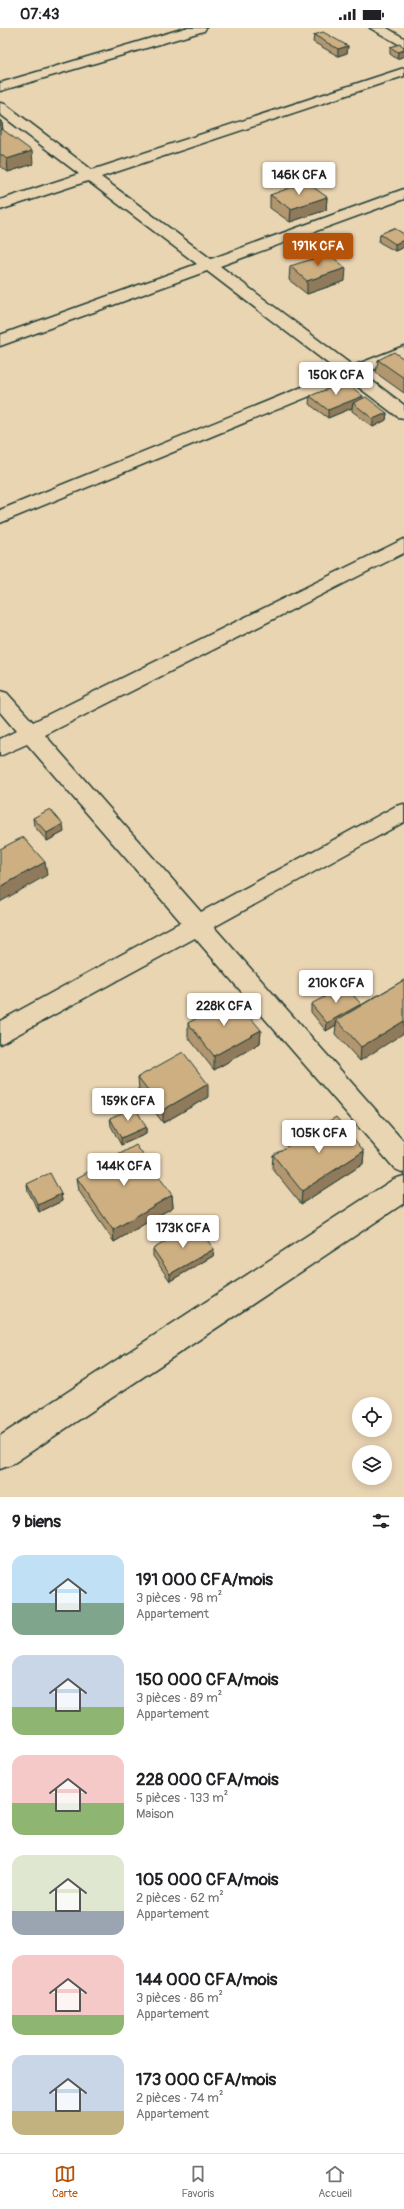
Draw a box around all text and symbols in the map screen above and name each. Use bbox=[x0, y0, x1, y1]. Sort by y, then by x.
text: 07:43 bbox=[20, 5, 59, 24]
pin: 146K CFA bbox=[258, 162, 340, 196]
text: 146K CFA bbox=[271, 167, 327, 183]
pin: 191K CFA bbox=[277, 233, 359, 267]
text: 191K CFA bbox=[292, 238, 344, 254]
pin: 150K CFA bbox=[295, 362, 377, 396]
text: 150K CFA bbox=[308, 367, 364, 383]
pin: 210K CFA bbox=[295, 970, 377, 1004]
text: 210K CFA bbox=[308, 975, 364, 991]
pin: 228K CFA bbox=[183, 993, 265, 1027]
text: 228K CFA bbox=[196, 998, 252, 1014]
pin: 159K CFA bbox=[87, 1088, 169, 1122]
text: 159K CFA bbox=[101, 1093, 155, 1109]
pin: 105K CFA bbox=[278, 1120, 360, 1154]
text: 105K CFA bbox=[291, 1125, 347, 1141]
pin: 144K CFA bbox=[83, 1153, 165, 1187]
text: 144K CFA bbox=[96, 1158, 152, 1174]
pin: 173K CFA bbox=[142, 1215, 224, 1249]
text: 173K CFA bbox=[156, 1220, 210, 1236]
map controls bbox=[352, 1397, 392, 1485]
button: locate bbox=[352, 1397, 392, 1437]
button: layers bbox=[352, 1445, 392, 1485]
icon: filters bbox=[370, 1510, 392, 1532]
text: 9 biens bbox=[12, 1511, 61, 1532]
text: 191 000 CFA/mois bbox=[136, 1569, 273, 1590]
icon: home bbox=[44, 1571, 92, 1619]
text: 3 pièces · 98 m² bbox=[136, 1590, 222, 1606]
text: Appartement bbox=[136, 1606, 209, 1622]
text: 150 000 CFA/mois bbox=[136, 1669, 278, 1690]
icon: home bbox=[44, 1671, 92, 1719]
text: 3 pièces · 89 m² bbox=[136, 1690, 222, 1706]
text: Appartement bbox=[136, 1706, 209, 1722]
text: 228 000 CFA/mois bbox=[136, 1769, 279, 1790]
icon: home bbox=[44, 1771, 92, 1819]
text: 5 pièces · 133 m² bbox=[136, 1790, 228, 1806]
text: Maison bbox=[136, 1806, 174, 1822]
text: 105 000 CFA/mois bbox=[136, 1869, 278, 1890]
icon: home bbox=[44, 1871, 92, 1919]
text: 2 pièces · 62 m² bbox=[136, 1890, 224, 1906]
text: Appartement bbox=[136, 1906, 209, 1922]
text: 144 000 CFA/mois bbox=[136, 1969, 277, 1990]
icon: home bbox=[44, 1971, 92, 2019]
text: 3 pièces · 86 m² bbox=[136, 1990, 223, 2006]
text: Appartement bbox=[136, 2006, 209, 2022]
text: 173 000 CFA/mois bbox=[136, 2069, 276, 2090]
icon: home bbox=[44, 2071, 92, 2119]
text: 2 pièces · 74 m² bbox=[136, 2090, 223, 2106]
text: Appartement bbox=[136, 2106, 209, 2122]
tab: Carte bbox=[52, 2163, 78, 2200]
tab: Favoris bbox=[182, 2163, 214, 2200]
tab: Accueil bbox=[318, 2163, 352, 2200]

